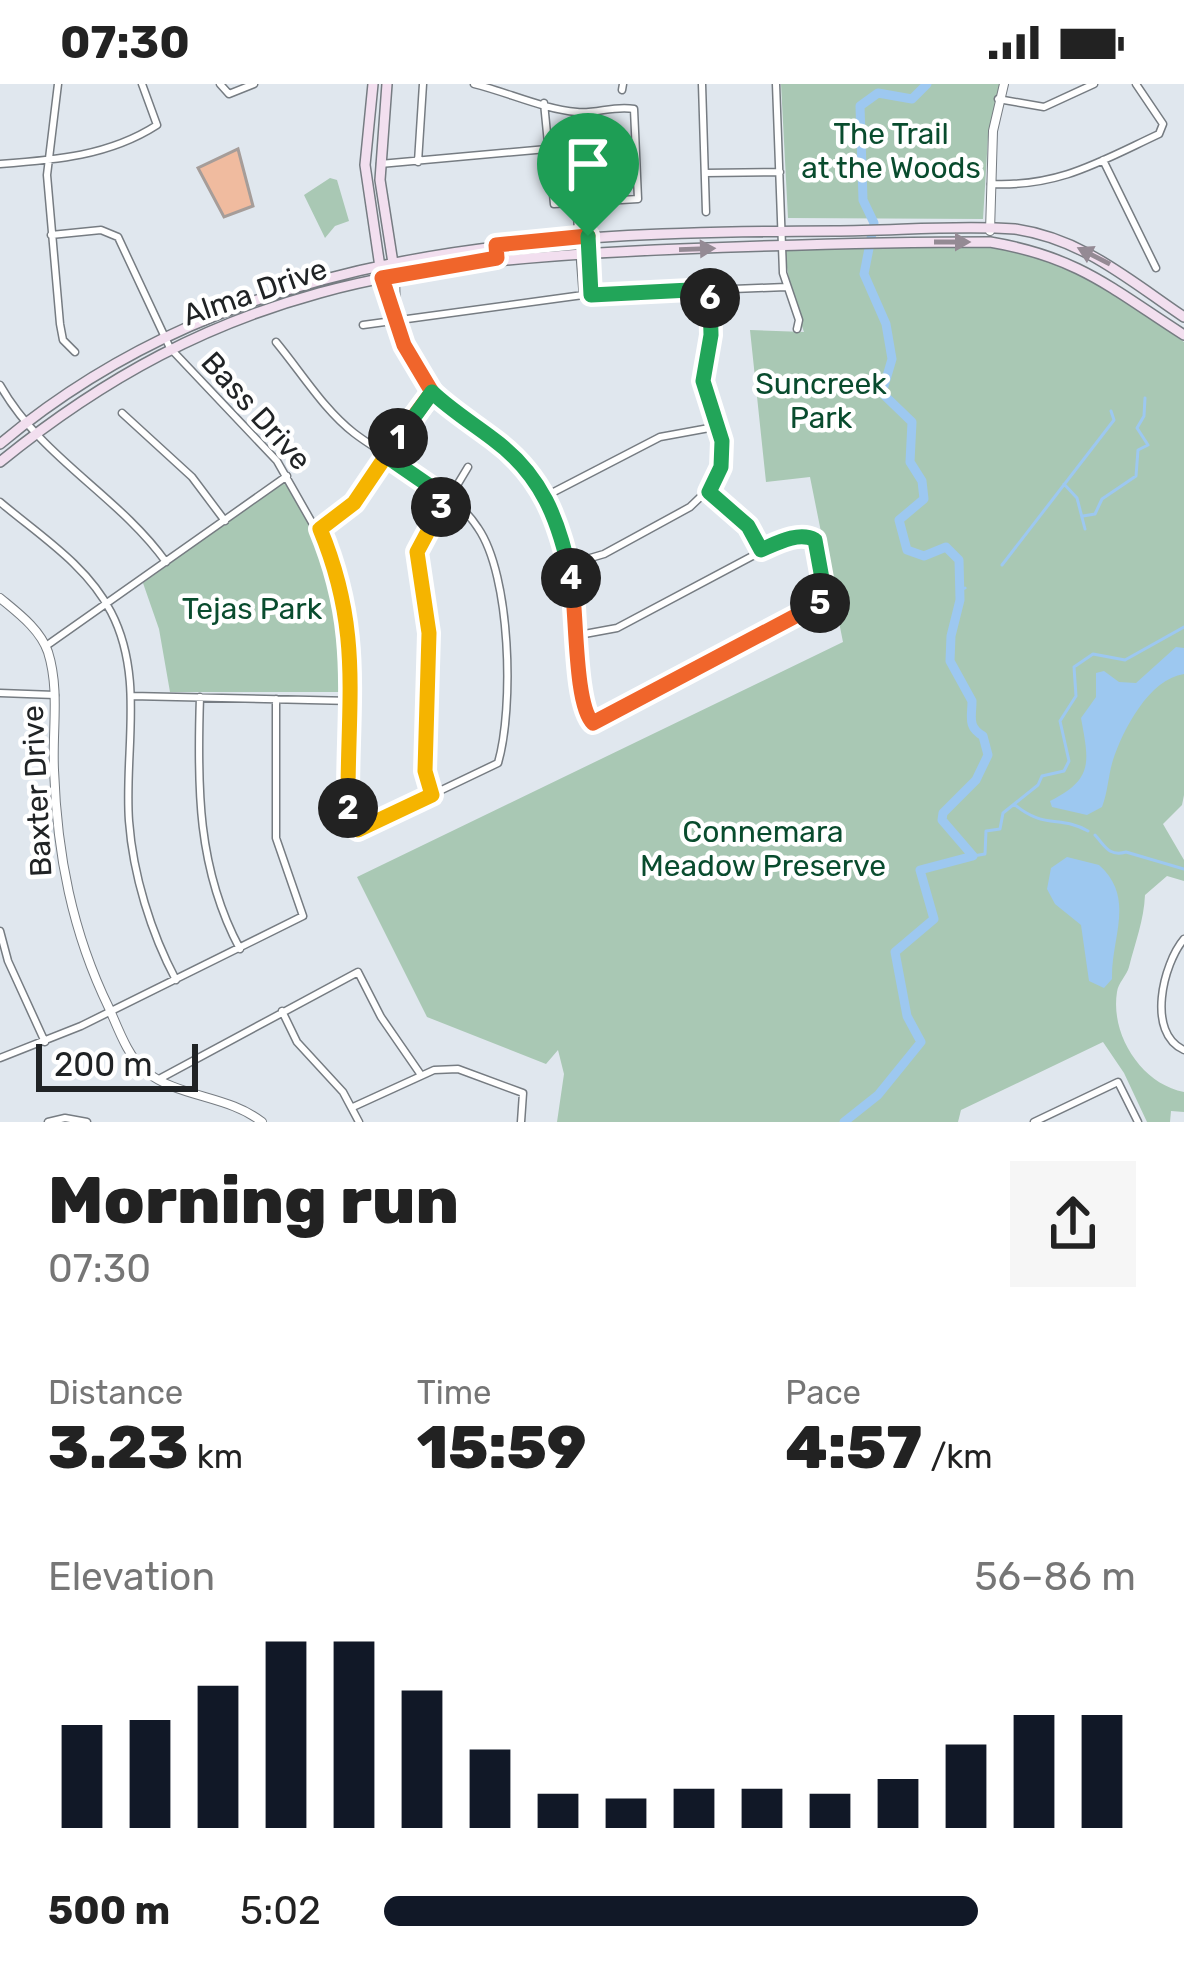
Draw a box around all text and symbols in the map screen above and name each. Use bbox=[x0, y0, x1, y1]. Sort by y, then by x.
text: 07:30 bbox=[60, 16, 190, 69]
pin bbox=[537, 113, 639, 236]
park label: The Trail at the Woods bbox=[801, 116, 981, 186]
icon: arrive bbox=[555, 131, 621, 197]
one-way arrow bbox=[934, 232, 972, 252]
one-way arrow bbox=[679, 239, 717, 258]
one-way arrow bbox=[1077, 246, 1112, 266]
street label: Alma Drive bbox=[178, 251, 332, 333]
pin: 6 bbox=[680, 268, 740, 328]
text: 6 bbox=[699, 278, 721, 317]
street label: Bass Drive bbox=[194, 344, 318, 478]
park label: Suncreek Park bbox=[755, 366, 887, 436]
pin: 1 bbox=[368, 408, 428, 468]
text: 1 bbox=[390, 418, 406, 457]
pin: 3 bbox=[411, 477, 471, 537]
text: 3 bbox=[430, 487, 452, 526]
pin: 4 bbox=[541, 548, 601, 608]
text: 4 bbox=[560, 558, 582, 597]
pin: 5 bbox=[790, 573, 850, 633]
text: 5 bbox=[809, 583, 831, 622]
park label: Tejas Park bbox=[182, 591, 323, 627]
street label: Baxter Drive bbox=[15, 704, 59, 878]
pin: 2 bbox=[318, 778, 378, 838]
text: 2 bbox=[337, 788, 359, 827]
park label: Connemara Meadow Preserve bbox=[640, 814, 886, 884]
scale bar bbox=[36, 1038, 198, 1091]
text: 200 m bbox=[54, 1045, 153, 1084]
text: Morning run bbox=[48, 1161, 459, 1240]
button: share bbox=[1010, 1161, 1136, 1287]
text: 07:30 bbox=[48, 1246, 151, 1292]
text: Distance bbox=[48, 1373, 183, 1412]
text: Time bbox=[417, 1373, 491, 1412]
text: Pace bbox=[785, 1373, 861, 1412]
text: 3.23 bbox=[48, 1412, 189, 1483]
text: 15:59 bbox=[417, 1412, 587, 1483]
text: 4:57 bbox=[785, 1412, 922, 1483]
text: km bbox=[189, 1437, 243, 1476]
text: /km bbox=[922, 1437, 993, 1476]
text: Elevation bbox=[48, 1554, 215, 1600]
text: 56–86 m bbox=[974, 1554, 1136, 1600]
text: 500 m bbox=[48, 1888, 170, 1934]
text: 5:02 bbox=[240, 1888, 321, 1934]

